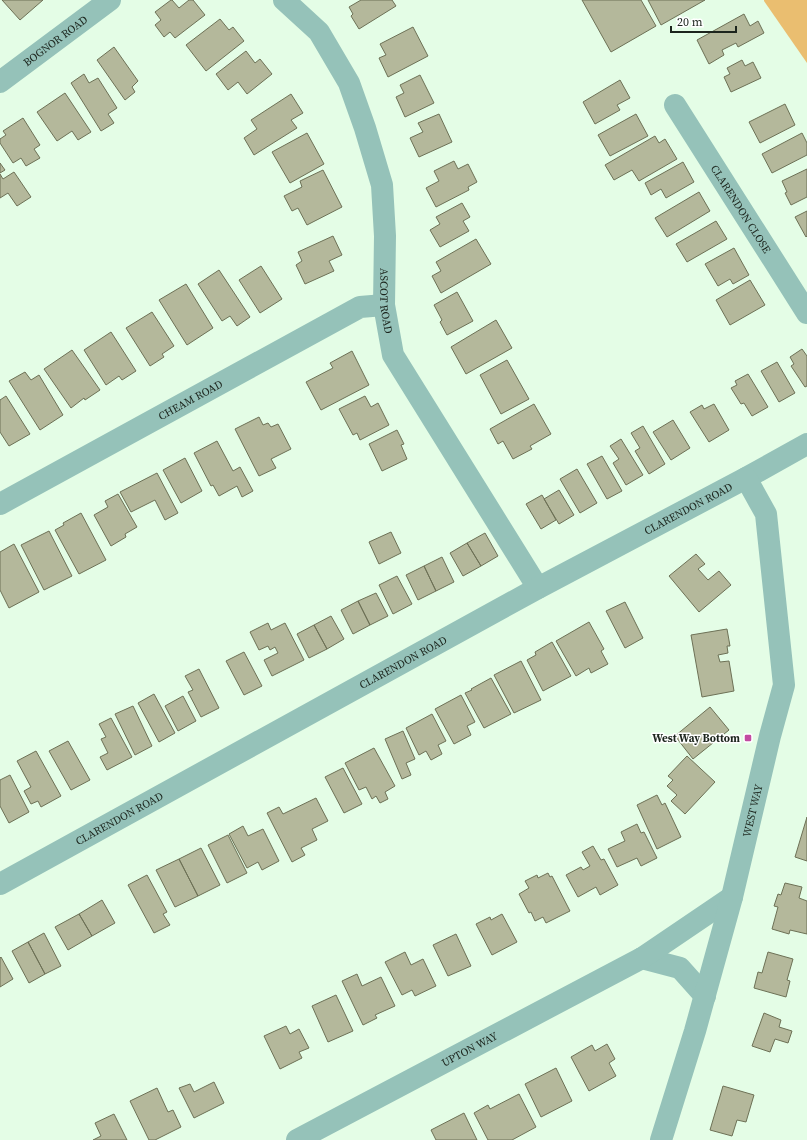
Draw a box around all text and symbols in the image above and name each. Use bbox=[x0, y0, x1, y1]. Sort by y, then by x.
scale bar bbox=[671, 8, 736, 34]
street label: BOGNOR ROAD bbox=[20, 12, 91, 70]
text: 20 m bbox=[677, 14, 703, 30]
street label: CLARENDON CLOSE bbox=[707, 162, 774, 256]
street label: ASCOT ROAD bbox=[376, 268, 396, 335]
street label: CHEAM ROAD bbox=[156, 376, 226, 424]
street label: CLARENDON ROAD bbox=[642, 479, 735, 539]
street label: CLARENDON ROAD bbox=[357, 632, 450, 693]
place label: West Way Bottom bbox=[652, 731, 740, 746]
marker: West Way Bottom bbox=[743, 733, 753, 743]
street label: WEST WAY bbox=[739, 783, 766, 839]
street label: CLARENDON ROAD bbox=[73, 789, 166, 849]
street label: UPTON WAY bbox=[439, 1028, 500, 1070]

